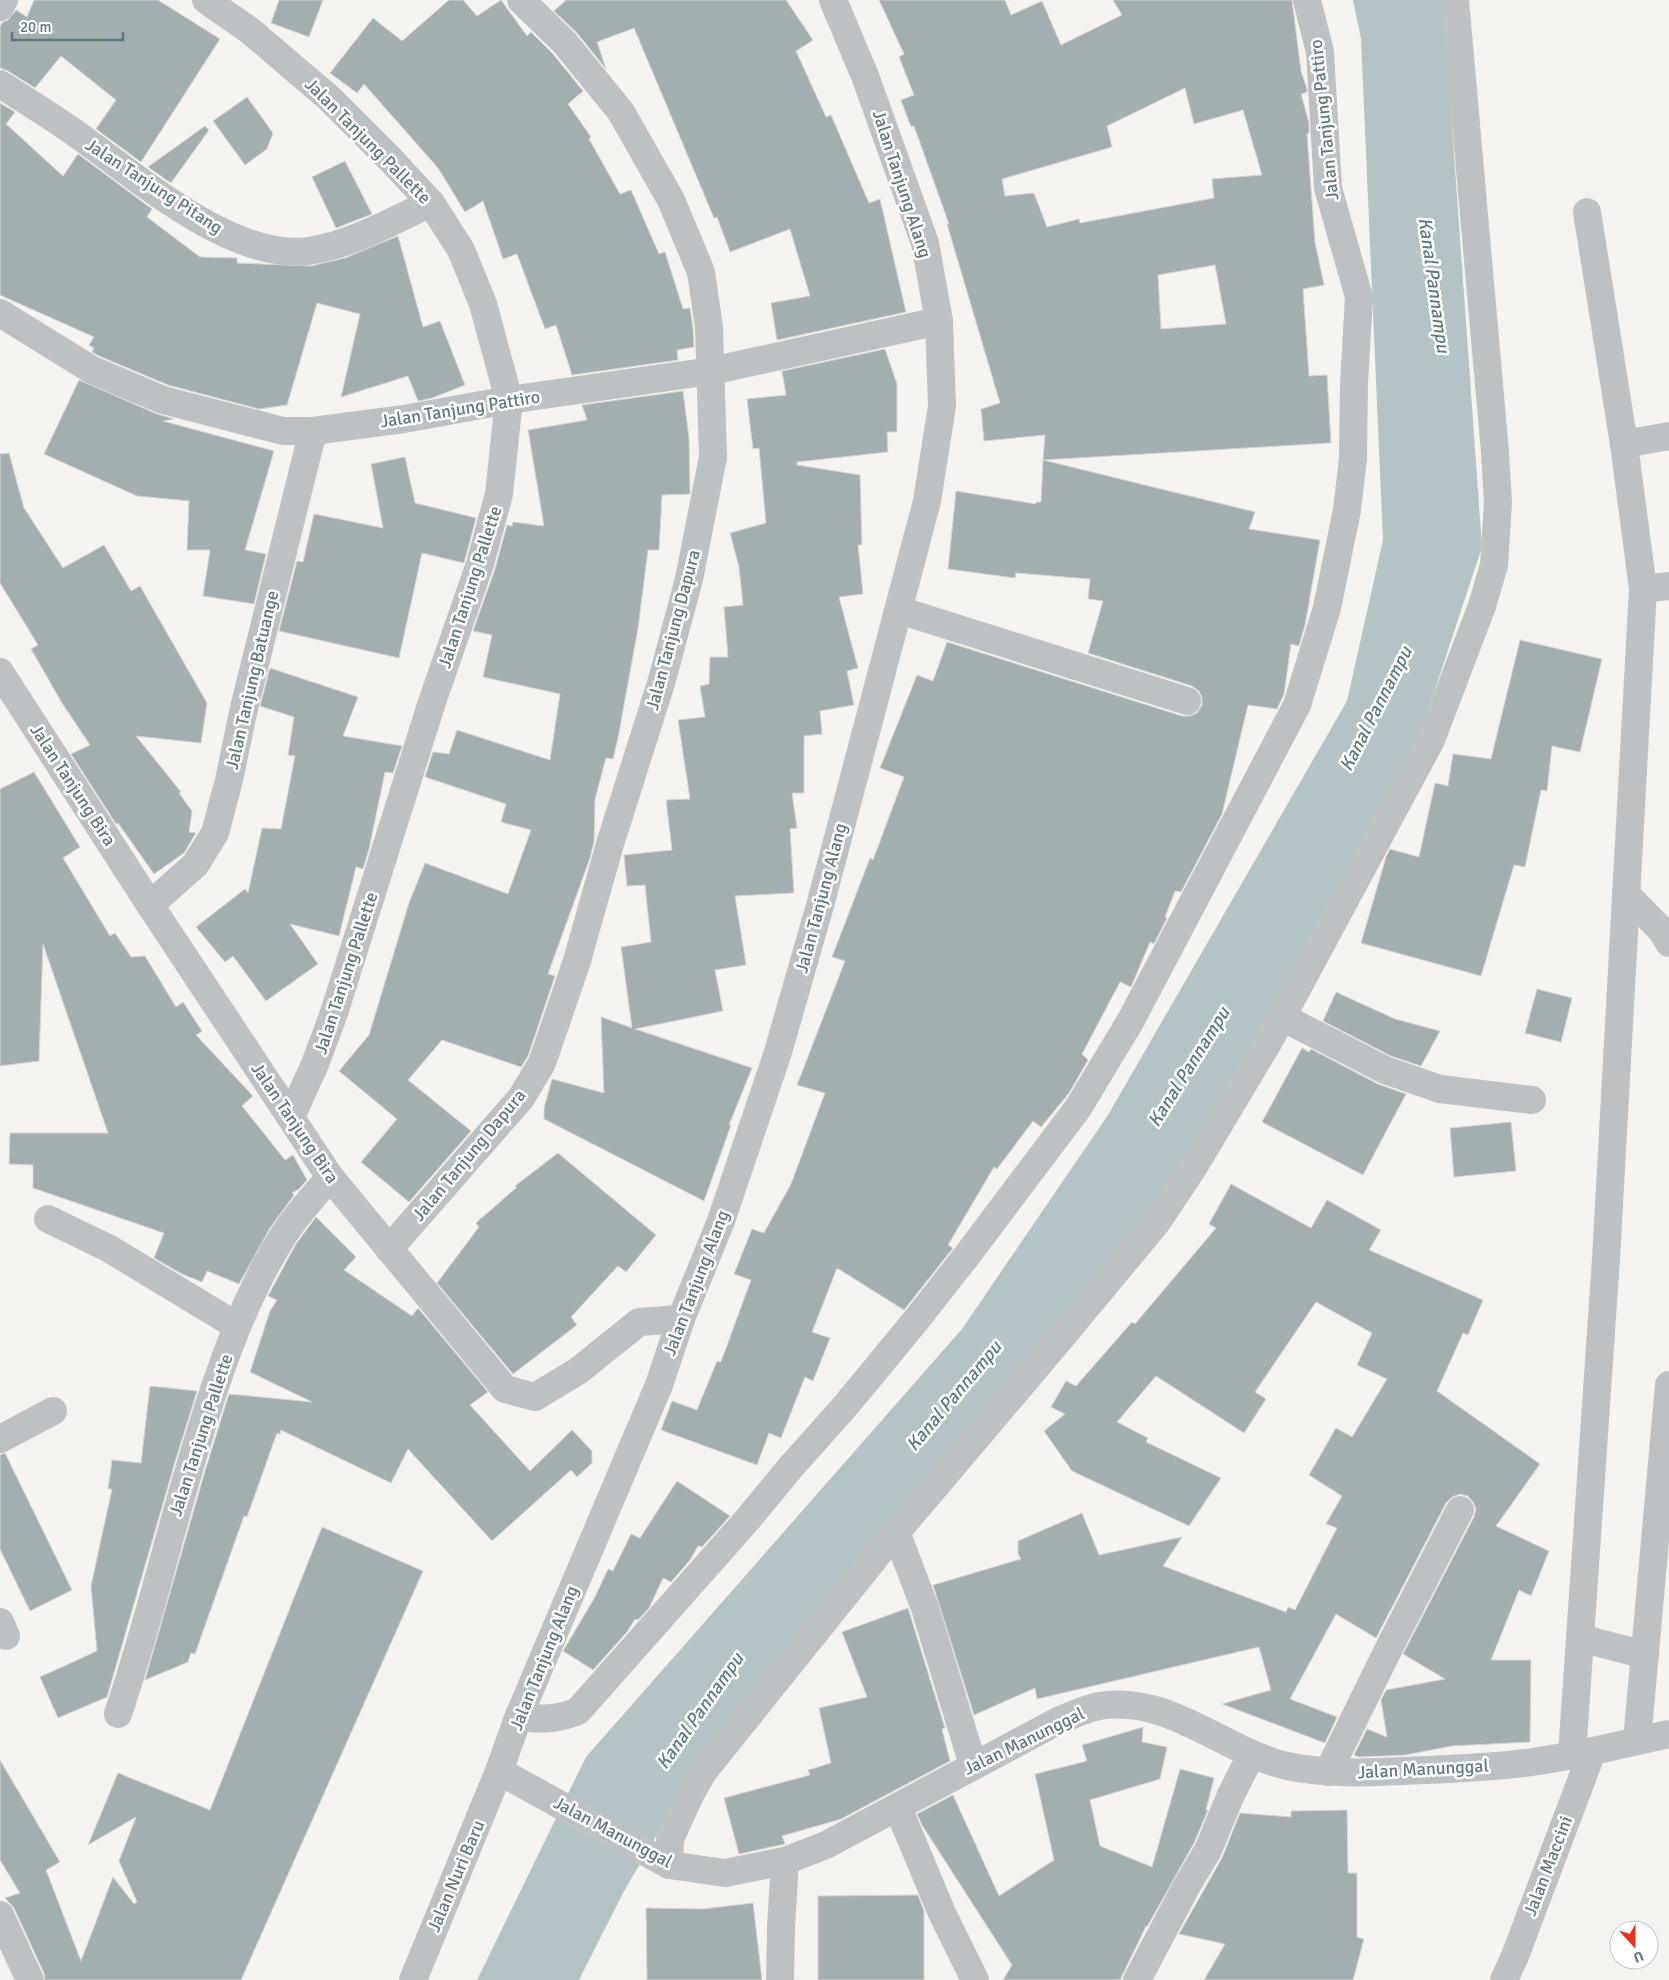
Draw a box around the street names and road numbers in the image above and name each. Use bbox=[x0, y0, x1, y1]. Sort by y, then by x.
street label: Jalan Tanjung Pattiro bbox=[1305, 39, 1343, 201]
street label: Jalan Tanjung Pallette bbox=[300, 73, 436, 209]
street label: Jalan Tanjung Alang bbox=[868, 107, 936, 261]
street label: Jalan Tanjung Pitang bbox=[81, 133, 227, 239]
street label: Jalan Tanjung Pattiro bbox=[378, 385, 542, 433]
street label: Jalan Tanjung Pallette bbox=[433, 503, 507, 671]
street label: Jalan Tanjung Dapura bbox=[641, 547, 705, 713]
street label: Jalan Tanjung Batuange bbox=[221, 588, 283, 772]
street label: Jalan Tanjung Bira bbox=[25, 720, 121, 850]
street label: Jalan Tanjung Alang bbox=[790, 821, 852, 975]
street label: Jalan Tanjung Pallette bbox=[309, 889, 383, 1057]
street label: Jalan Tanjung Bira bbox=[246, 1058, 344, 1188]
street label: Jalan Tanjung Dapura bbox=[407, 1085, 531, 1225]
street label: Jalan Tanjung Alang bbox=[658, 1207, 734, 1359]
street label: Jalan Tanjung Pallette bbox=[164, 1351, 238, 1519]
street label: Jalan Tanjung Alang bbox=[505, 1582, 583, 1734]
street label: Jalan Manunggal bbox=[960, 1702, 1088, 1780]
street label: Jalan Manunggal bbox=[1357, 1755, 1489, 1783]
street label: Jalan Manunggal bbox=[550, 1791, 676, 1873]
street label: Jalan Maccini bbox=[1519, 1813, 1577, 1919]
street label: Jalan Nuri Baru bbox=[423, 1817, 489, 1935]

